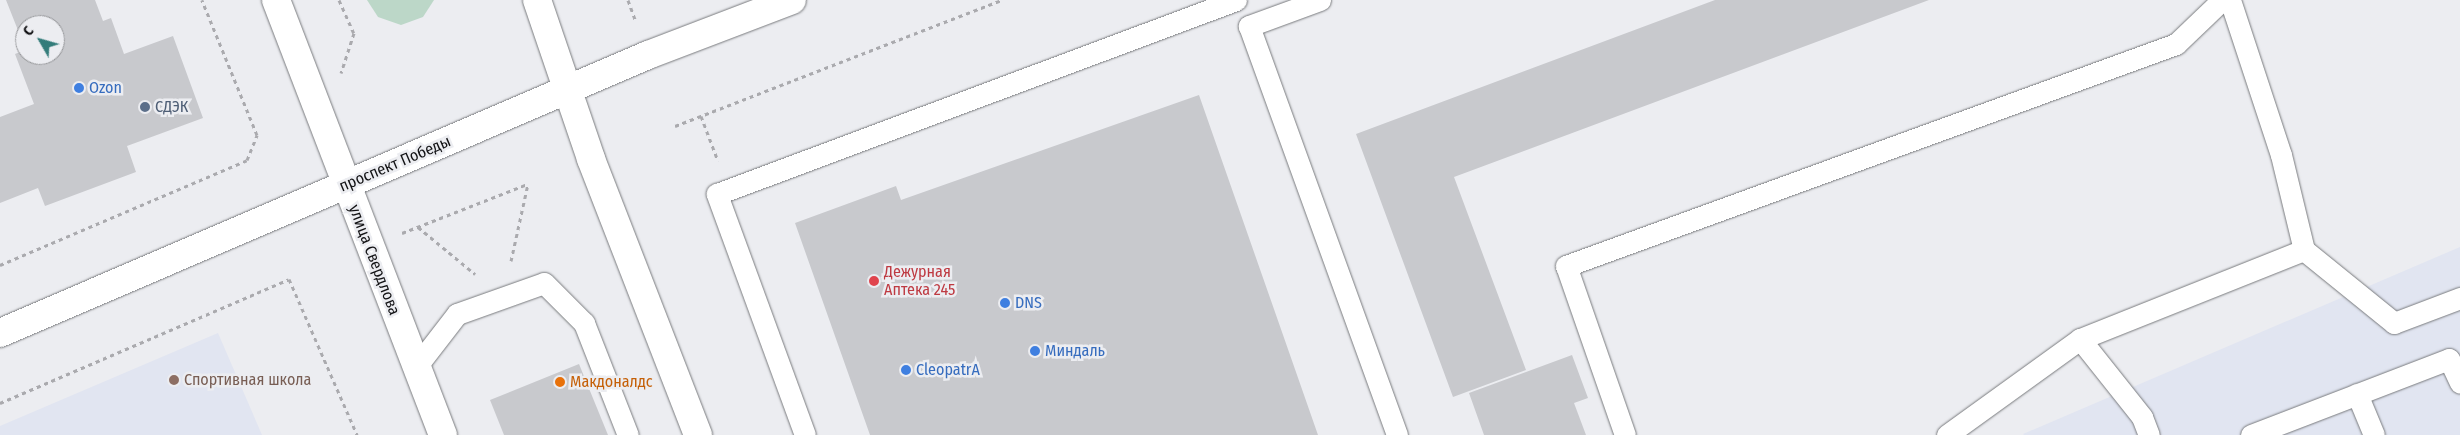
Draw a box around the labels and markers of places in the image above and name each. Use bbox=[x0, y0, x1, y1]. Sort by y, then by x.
place label: Ozon bbox=[89, 78, 122, 98]
marker: Ozon bbox=[73, 82, 85, 94]
place label: СДЭК bbox=[155, 97, 188, 117]
marker: СДЭК bbox=[139, 101, 151, 113]
place label: Дежурная Аптека 245 bbox=[884, 262, 955, 300]
marker: Дежурная Аптека 245 bbox=[868, 275, 880, 287]
place label: DNS bbox=[1015, 293, 1042, 313]
marker: DNS bbox=[999, 297, 1011, 309]
place label: Миндаль bbox=[1045, 341, 1105, 361]
marker: Миндаль bbox=[1029, 345, 1041, 357]
place label: CleopatrA bbox=[916, 360, 980, 380]
marker: CleopatrA bbox=[900, 364, 912, 376]
place label: Спортивная школа bbox=[184, 370, 311, 390]
place label: Макдоналдс bbox=[570, 372, 653, 392]
marker: Спортивная школа bbox=[168, 374, 180, 386]
marker: Макдоналдс bbox=[554, 376, 566, 388]

